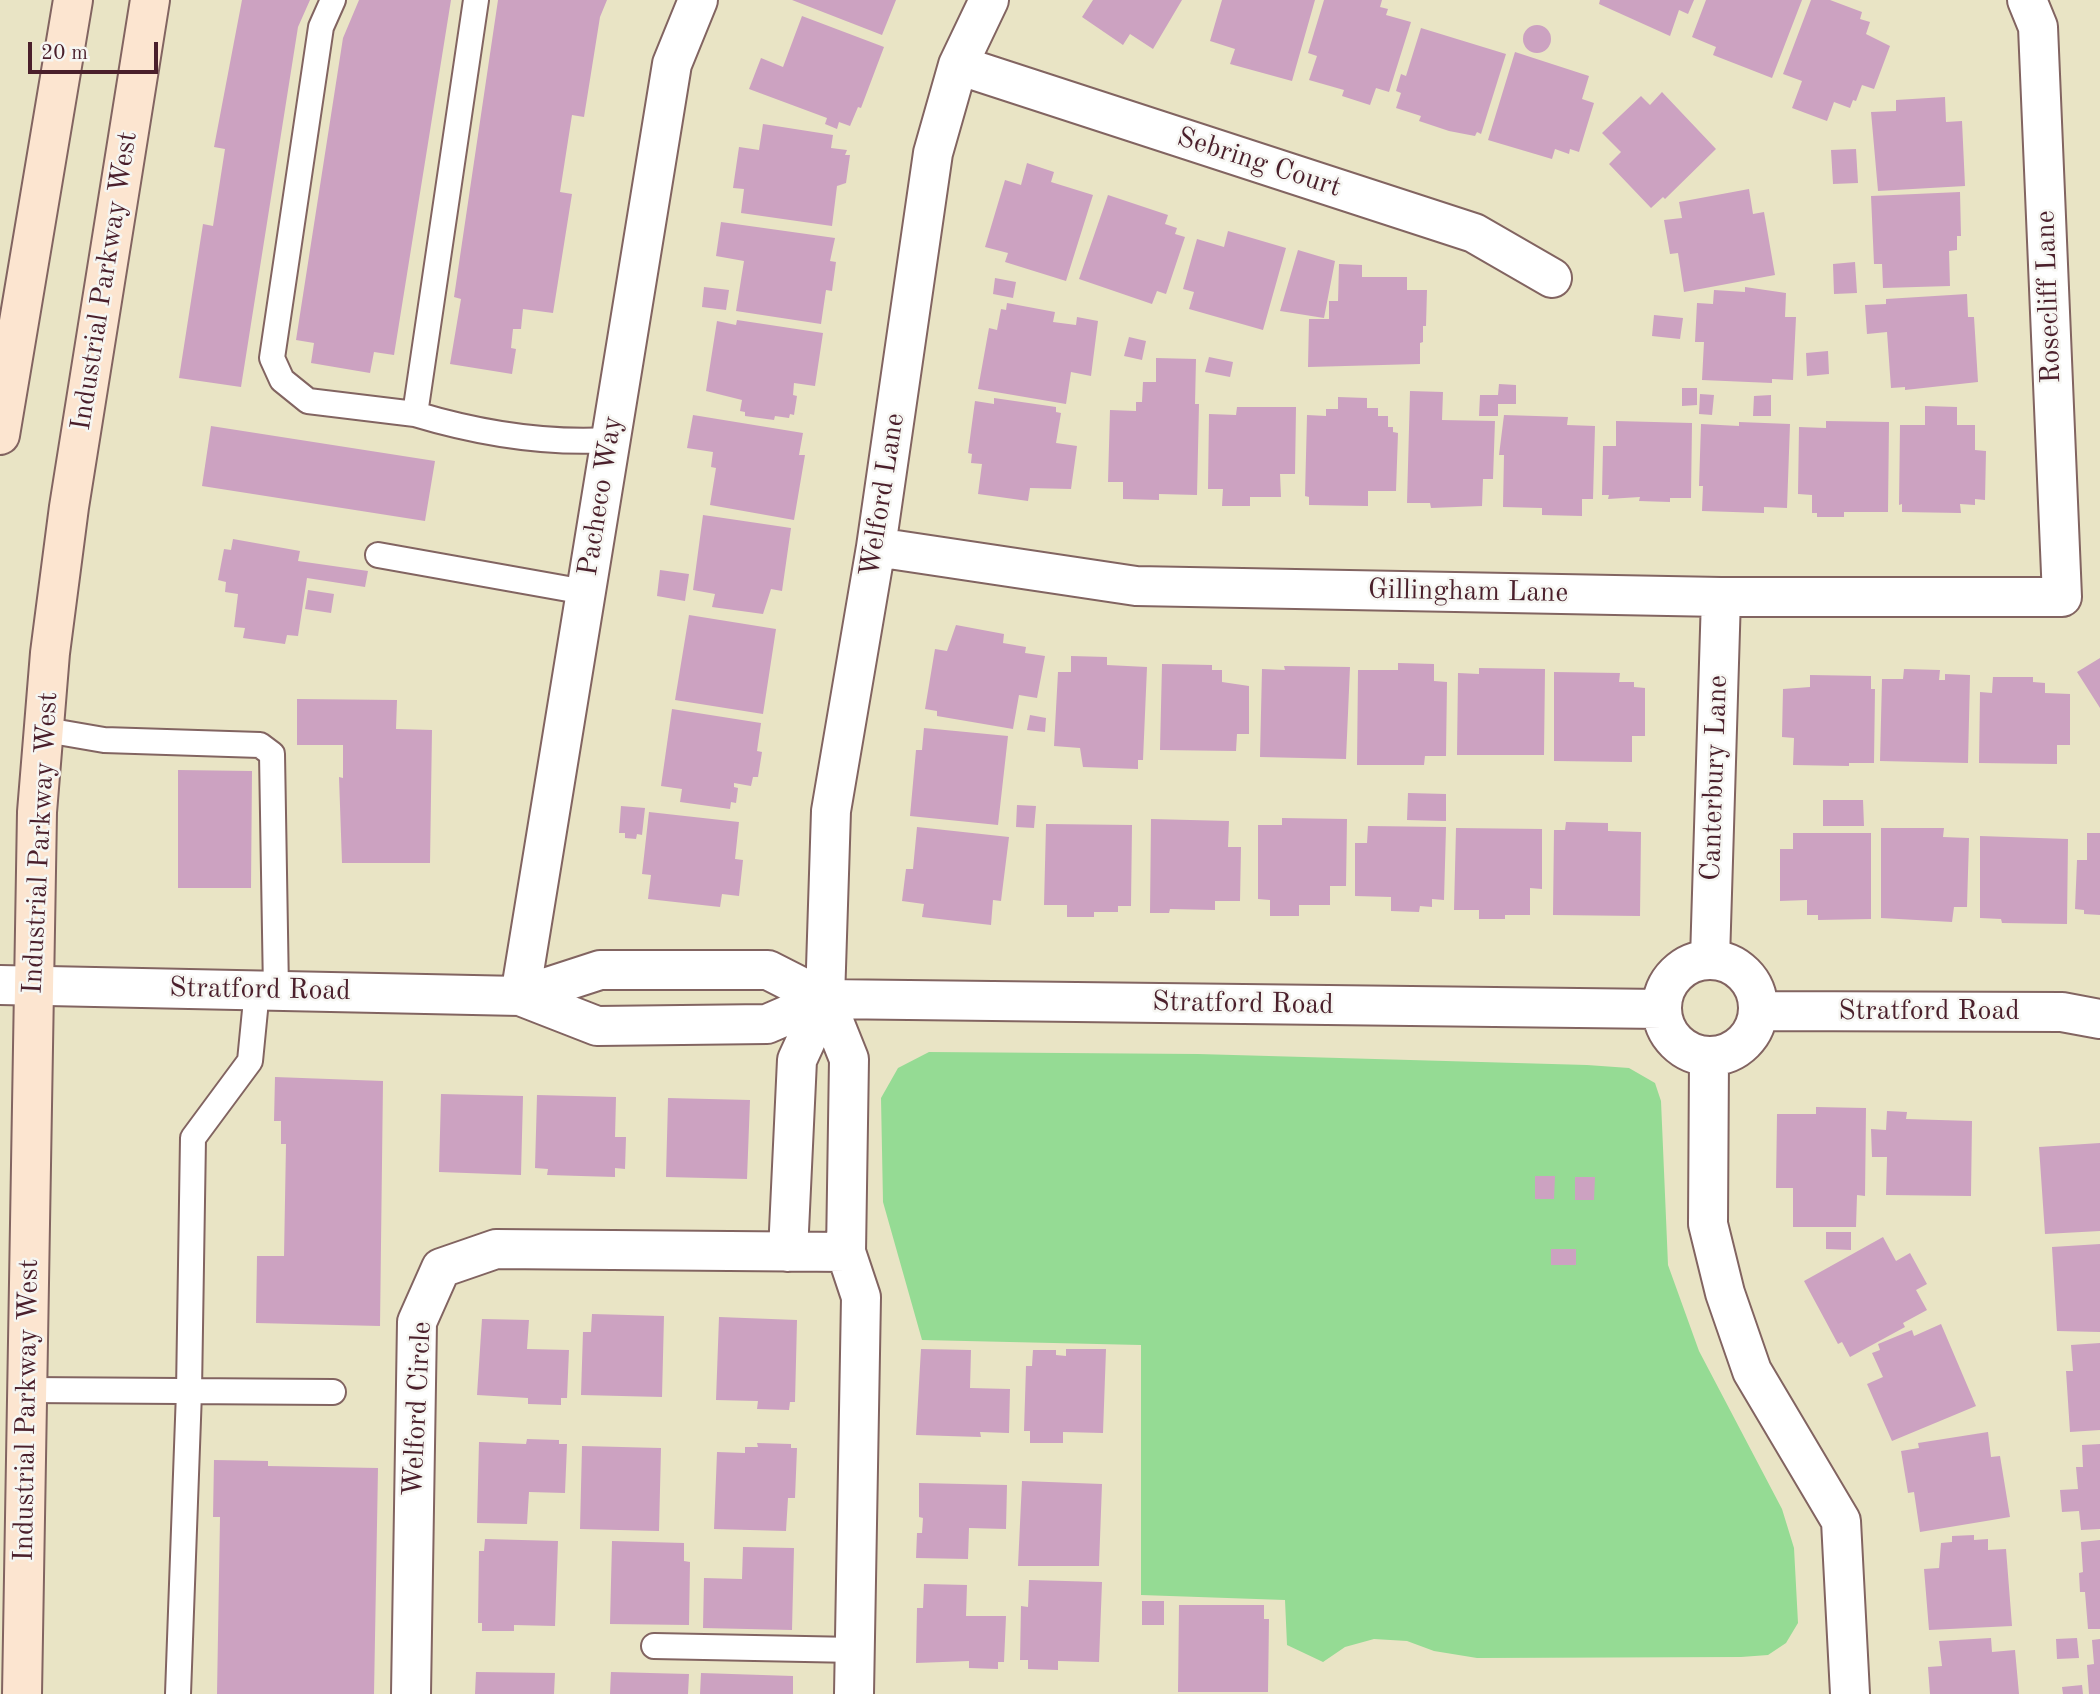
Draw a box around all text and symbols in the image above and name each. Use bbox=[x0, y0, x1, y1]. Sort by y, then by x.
scale bar bbox=[32, 28, 161, 72]
text: 20 m bbox=[41, 43, 88, 64]
street label: Sebring Court bbox=[1173, 121, 1345, 205]
street label: Industrial Parkway West bbox=[65, 129, 145, 433]
street label: Rosecliff Lane bbox=[2029, 210, 2069, 384]
street label: Welford Lane bbox=[853, 411, 913, 579]
street label: Pacheco Way bbox=[572, 413, 630, 579]
street label: Gillingham Lane bbox=[1368, 573, 1568, 611]
street label: Canterbury Lane bbox=[1695, 675, 1735, 881]
street label: Industrial Parkway West bbox=[16, 691, 66, 995]
street label: Stratford Road bbox=[169, 972, 351, 1008]
street label: Stratford Road bbox=[1152, 986, 1334, 1022]
street label: Stratford Road bbox=[1838, 995, 2020, 1029]
street label: Industrial Parkway West bbox=[8, 1258, 46, 1562]
street label: Welford Circle bbox=[397, 1321, 439, 1497]

